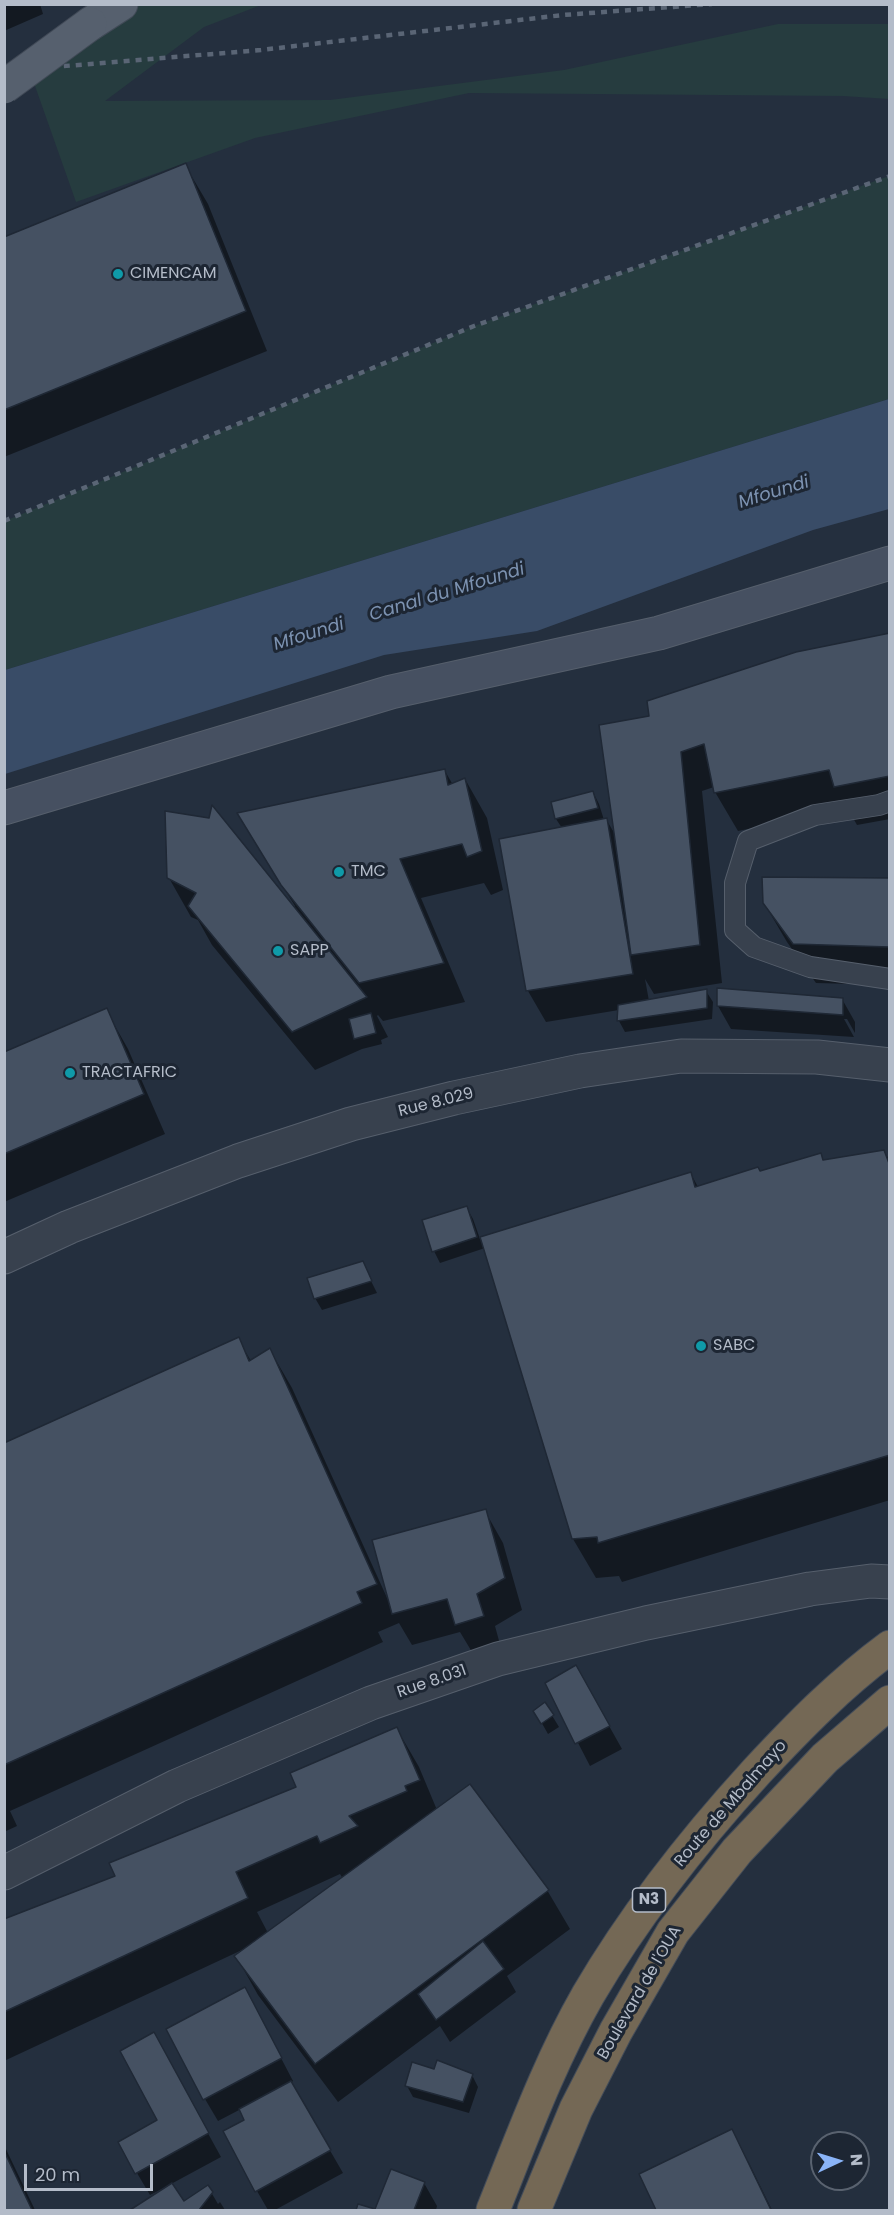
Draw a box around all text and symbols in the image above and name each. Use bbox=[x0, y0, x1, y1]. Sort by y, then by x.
place label: CIMENCAM bbox=[130, 264, 216, 284]
marker: CIMENCAM bbox=[111, 267, 125, 281]
water label: Mfoundi bbox=[736, 472, 812, 514]
water label: Canal du Mfoundi bbox=[367, 559, 527, 627]
water label: Mfoundi bbox=[271, 614, 347, 656]
place label: TMC bbox=[351, 862, 386, 882]
marker: TMC bbox=[332, 865, 346, 879]
place label: SAPP bbox=[290, 941, 329, 961]
marker: SAPP bbox=[271, 944, 285, 958]
place label: TRACTAFRIC bbox=[82, 1063, 177, 1083]
marker: TRACTAFRIC bbox=[63, 1066, 77, 1080]
street label: Rue 8.029 bbox=[396, 1084, 476, 1122]
place label: SABC bbox=[713, 1336, 755, 1356]
marker: SABC bbox=[694, 1339, 708, 1353]
street label: Rue 8.031 bbox=[395, 1661, 469, 1703]
street label: Route de Mbalmayo bbox=[671, 1737, 791, 1871]
road number: N3 bbox=[632, 1888, 666, 1912]
street label: Boulevard de l'OUA bbox=[594, 1923, 686, 2063]
north arrow bbox=[810, 2131, 870, 2191]
scale bar bbox=[27, 2152, 156, 2190]
text: N bbox=[845, 2153, 868, 2167]
text: 20 m bbox=[35, 2162, 80, 2187]

